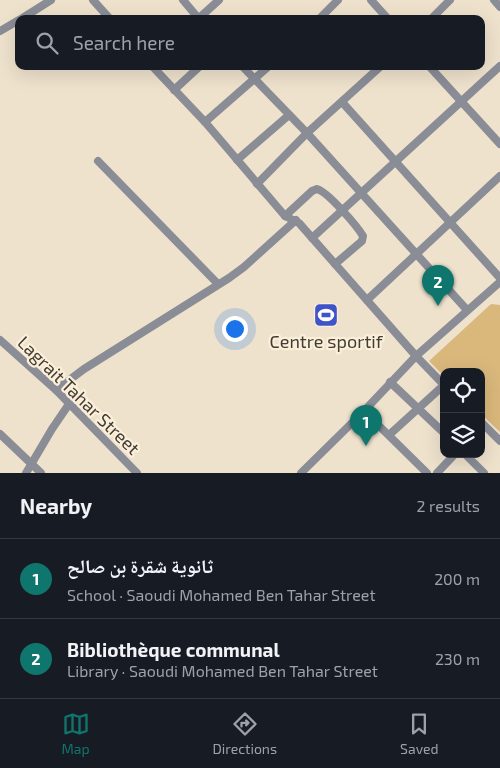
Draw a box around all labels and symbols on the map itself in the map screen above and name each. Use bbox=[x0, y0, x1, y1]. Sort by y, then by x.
pin: 2 bbox=[422, 265, 454, 306]
sports icon: Centre sportif bbox=[313, 302, 339, 328]
your location bbox=[222, 316, 248, 342]
place label: Centre sportif bbox=[269, 330, 384, 352]
street label: Lagrait Tahar Street bbox=[13, 331, 145, 459]
pin: 1 bbox=[350, 405, 382, 446]

